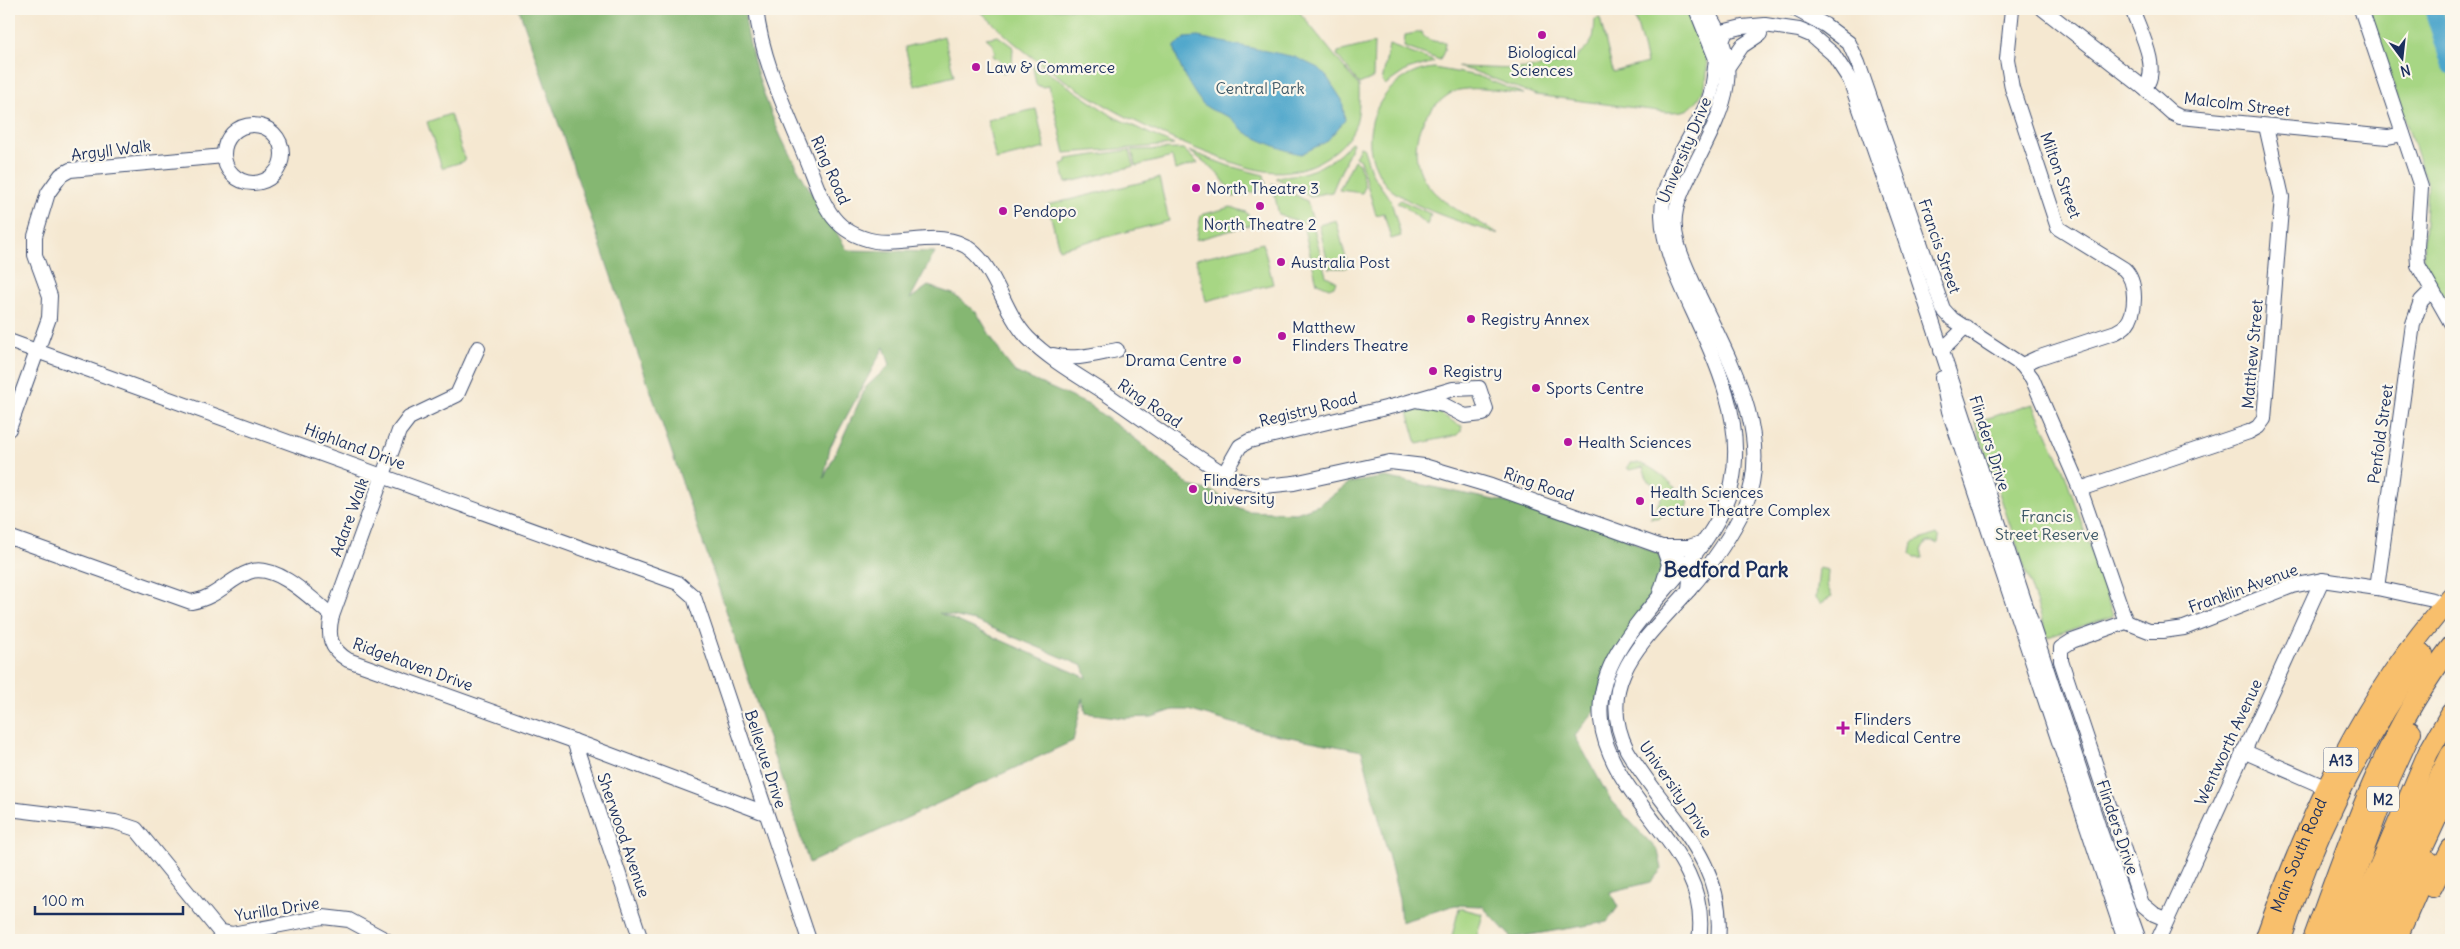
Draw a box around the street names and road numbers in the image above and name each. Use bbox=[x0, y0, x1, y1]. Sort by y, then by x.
street label: Malcolm Street bbox=[2183, 88, 2292, 121]
street label: University Drive bbox=[1653, 94, 1715, 206]
street label: Milton Street bbox=[2036, 129, 2086, 221]
street label: Ring Road bbox=[807, 132, 855, 208]
street label: Argyll Walk bbox=[70, 135, 152, 165]
street label: Francis Street bbox=[1914, 196, 1966, 296]
street label: Matthew Street bbox=[2237, 298, 2267, 410]
street label: Ring Road bbox=[1114, 374, 1186, 432]
street label: Penfold Street bbox=[2363, 382, 2397, 485]
street label: Registry Road bbox=[1257, 387, 1359, 431]
street label: Flinders Drive bbox=[1965, 393, 2015, 493]
street label: Highland Drive bbox=[302, 418, 408, 474]
street label: Ring Road bbox=[1501, 463, 1577, 505]
street label: Adare Walk bbox=[326, 475, 372, 559]
street label: Franklin Avenue bbox=[2185, 559, 2301, 617]
street label: Ridgehaven Drive bbox=[350, 633, 476, 695]
street label: Wentworth Avenue bbox=[2190, 676, 2266, 808]
street label: Bellevue Drive bbox=[741, 707, 791, 811]
street label: University Drive bbox=[1635, 737, 1717, 841]
road number: A13 bbox=[2324, 748, 2358, 772]
street label: Sherwood Avenue bbox=[593, 770, 655, 900]
street label: Flinders Drive bbox=[2092, 777, 2144, 877]
road number: M2 bbox=[2367, 786, 2399, 812]
street label: Main South Road bbox=[2266, 795, 2331, 915]
street label: Yurilla Drive bbox=[233, 892, 321, 926]

